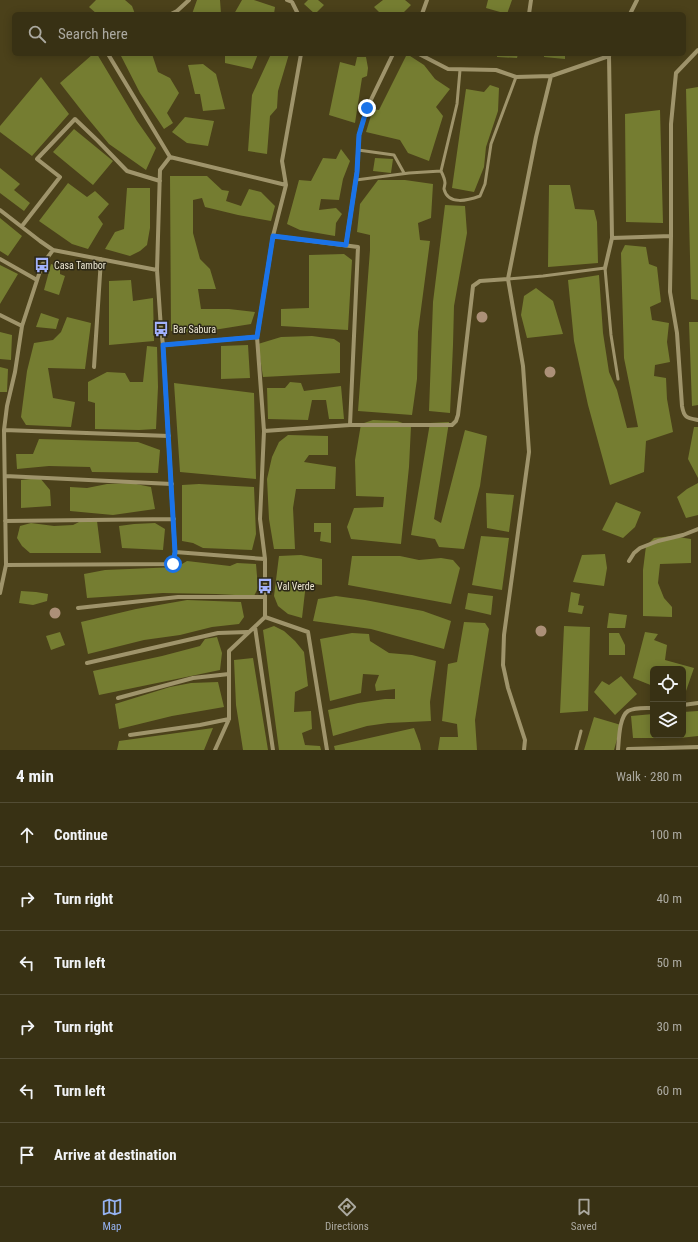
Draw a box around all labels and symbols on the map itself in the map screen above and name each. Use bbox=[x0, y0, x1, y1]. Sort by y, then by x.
route end bbox=[358, 99, 376, 117]
bus stop icon: Casa Tambor bbox=[33, 256, 51, 274]
place label: Casa Tambor bbox=[54, 260, 106, 271]
bus stop icon: Bar Sabura bbox=[152, 320, 170, 338]
place label: Bar Sabura bbox=[173, 324, 216, 335]
route start bbox=[164, 555, 182, 573]
bus stop icon: Val Verde bbox=[256, 577, 274, 595]
place label: Val Verde bbox=[277, 581, 315, 592]

